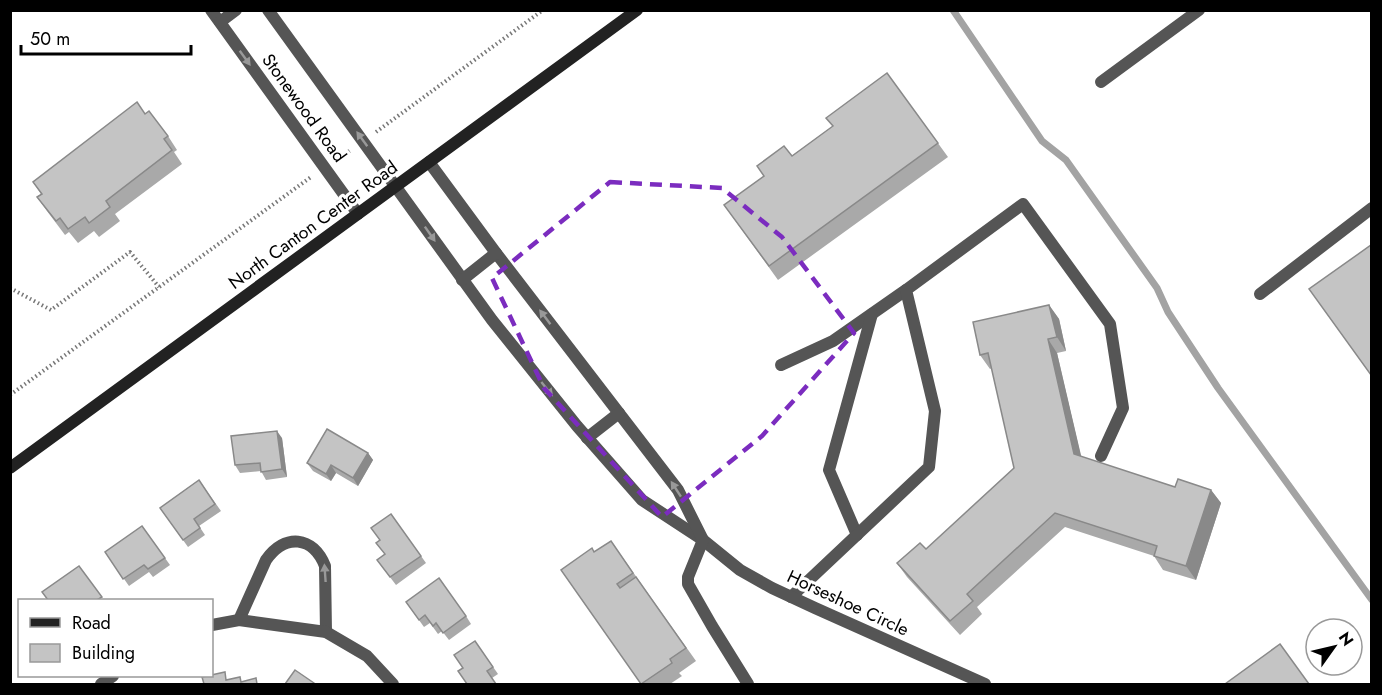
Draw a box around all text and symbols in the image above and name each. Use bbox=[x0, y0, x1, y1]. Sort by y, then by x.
scale bar bbox=[21, 18, 190, 56]
text: 50 m bbox=[30, 26, 70, 52]
street label: Stonewood Road bbox=[256, 48, 352, 168]
one-way arrow bbox=[239, 50, 251, 65]
one-way arrow bbox=[356, 131, 368, 146]
street label: North Canton Center Road bbox=[223, 155, 403, 295]
one-way arrow bbox=[424, 225, 436, 241]
one-way arrow bbox=[540, 309, 552, 324]
one-way arrow bbox=[541, 381, 554, 397]
one-way arrow bbox=[670, 481, 682, 497]
street label: Horseshoe Circle bbox=[783, 563, 913, 643]
one-way arrow bbox=[320, 564, 330, 583]
legend bbox=[18, 599, 213, 677]
text: Road bbox=[72, 610, 111, 636]
north arrow bbox=[1304, 617, 1364, 677]
text: N bbox=[1333, 627, 1359, 651]
text: Building bbox=[72, 640, 135, 666]

